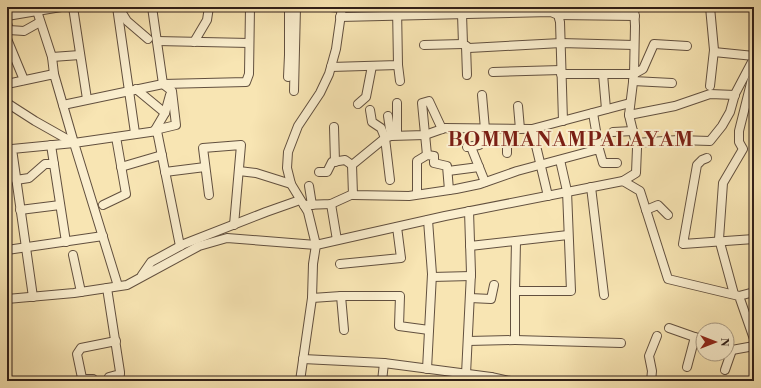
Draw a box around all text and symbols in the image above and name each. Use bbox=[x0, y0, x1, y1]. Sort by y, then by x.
district label: BOMMANAMPALAYAM bbox=[448, 128, 694, 153]
north arrow bbox=[695, 322, 735, 362]
text: N bbox=[717, 338, 731, 347]

